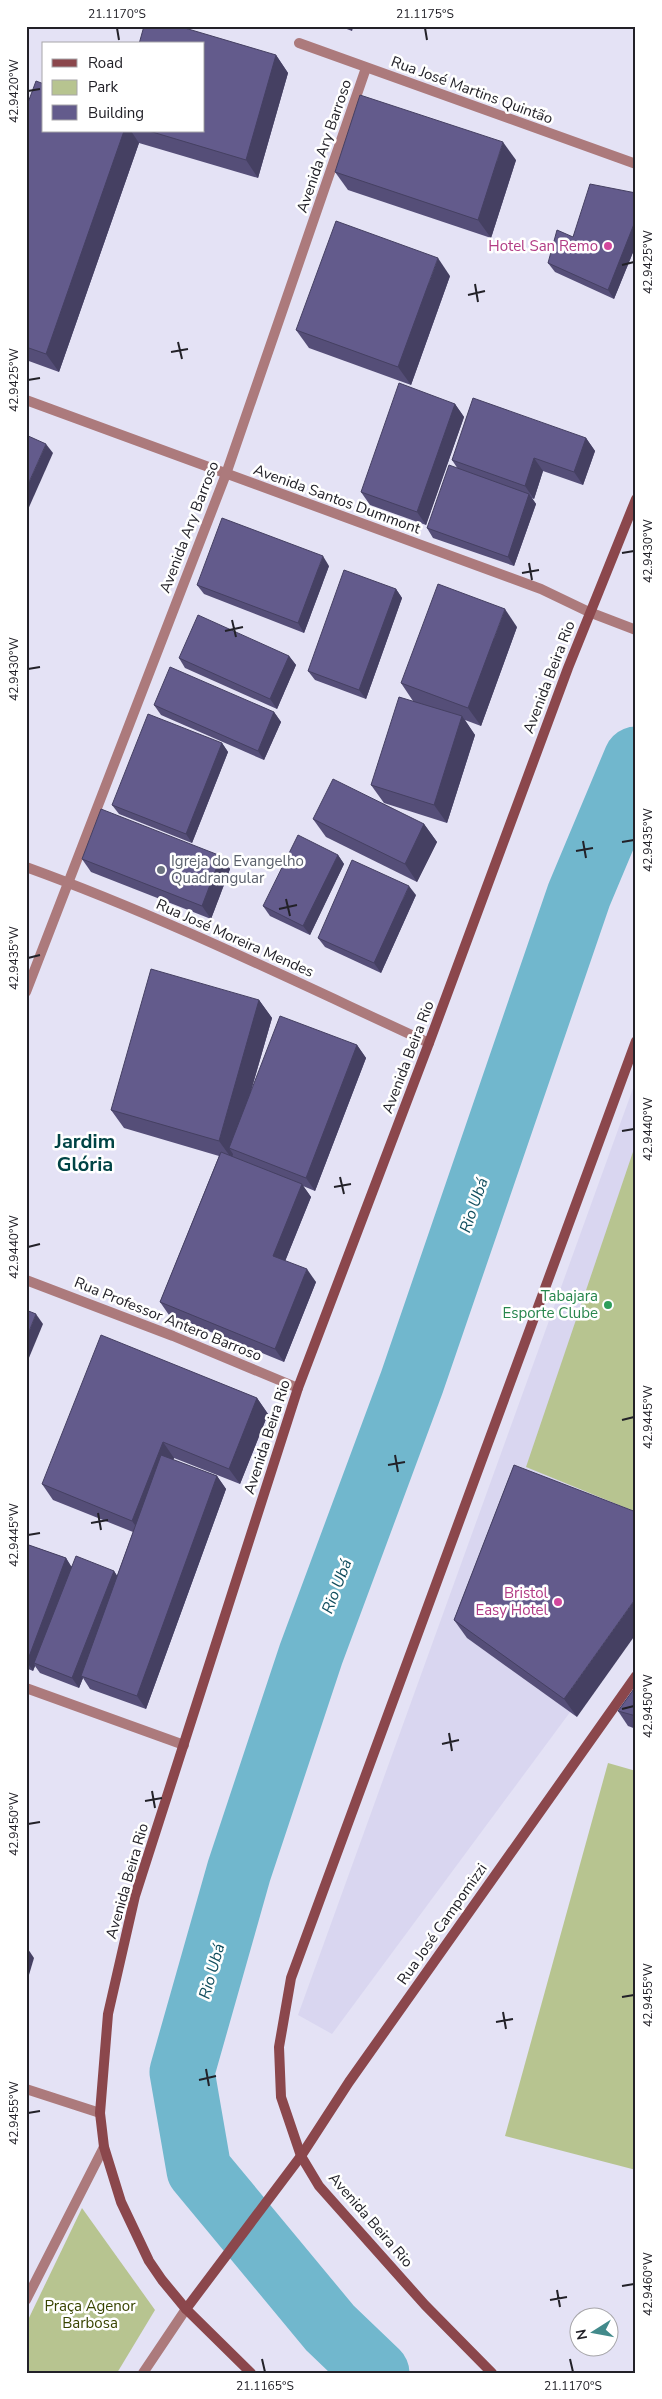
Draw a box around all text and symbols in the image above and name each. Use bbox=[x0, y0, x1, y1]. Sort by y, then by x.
text: 21.1170°S bbox=[88, 6, 146, 22]
text: 21.1175°S bbox=[396, 6, 454, 22]
legend bbox=[42, 42, 205, 132]
street label: Rua José Martins Quintão bbox=[388, 51, 556, 129]
text: Road bbox=[88, 53, 123, 73]
text: 42.9420°W bbox=[6, 59, 22, 123]
text: Park bbox=[88, 77, 118, 97]
street label: Avenida Ary Barroso bbox=[292, 77, 356, 215]
text: Building bbox=[88, 103, 144, 123]
text: 42.9425°W bbox=[640, 230, 656, 294]
place label: Hotel San Remo bbox=[488, 236, 598, 256]
marker: Hotel San Remo bbox=[602, 240, 614, 252]
text: 42.9425°W bbox=[6, 348, 22, 412]
street label: Avenida Ary Barroso bbox=[155, 458, 223, 596]
street label: Avenida Santos Dummont bbox=[251, 459, 424, 539]
text: 42.9430°W bbox=[640, 519, 656, 583]
street label: Avenida Beira Rio bbox=[518, 618, 580, 736]
text: 42.9430°W bbox=[6, 637, 22, 701]
text: 42.9435°W bbox=[640, 808, 656, 872]
place label: Igreja do Evangelho Quadrangular bbox=[171, 851, 304, 888]
marker: Igreja do Evangelho Quadrangular bbox=[155, 864, 167, 876]
street label: Rua José Moreira Mendes bbox=[153, 894, 317, 982]
text: 42.9435°W bbox=[6, 926, 22, 990]
street label: Avenida Beira Rio bbox=[377, 998, 439, 1116]
text: 42.9440°W bbox=[640, 1097, 656, 1161]
district label: Jardim Glória bbox=[54, 1128, 115, 1178]
water label: Rio Ubá bbox=[454, 1174, 494, 1236]
text: 42.9440°W bbox=[6, 1215, 22, 1279]
street label: Rua Professor Antero Barroso bbox=[71, 1272, 265, 1366]
place label: Tabajara Esporte Clube bbox=[503, 1286, 598, 1323]
marker: Tabajara Esporte Clube bbox=[602, 1299, 614, 1311]
street label: Avenida Beira Rio bbox=[239, 1377, 295, 1497]
text: 42.9445°W bbox=[640, 1385, 656, 1449]
text: 42.9445°W bbox=[6, 1503, 22, 1567]
water label: Rio Ubá bbox=[316, 1555, 358, 1617]
place label: Bristol Easy Hotel bbox=[476, 1583, 549, 1620]
marker: Bristol Easy Hotel bbox=[552, 1596, 564, 1608]
text: 42.9450°W bbox=[640, 1674, 656, 1738]
text: 42.9450°W bbox=[6, 1792, 22, 1856]
street label: Avenida Beira Rio bbox=[101, 1821, 153, 1941]
street label: Rua José Campomizzi bbox=[393, 1859, 491, 1989]
water label: Rio Ubá bbox=[194, 1940, 231, 2002]
text: 42.9455°W bbox=[640, 1963, 656, 2027]
text: 42.9455°W bbox=[6, 2081, 22, 2145]
street label: Avenida Beira Rio bbox=[324, 2168, 418, 2272]
text: 42.9460°W bbox=[640, 2252, 656, 2316]
park label: Praça Agenor Barbosa bbox=[44, 2296, 136, 2333]
north arrow bbox=[570, 2306, 620, 2356]
text: N bbox=[571, 2327, 592, 2341]
text: 21.1165°S bbox=[236, 2378, 294, 2394]
text: 21.1170°S bbox=[544, 2378, 602, 2394]

